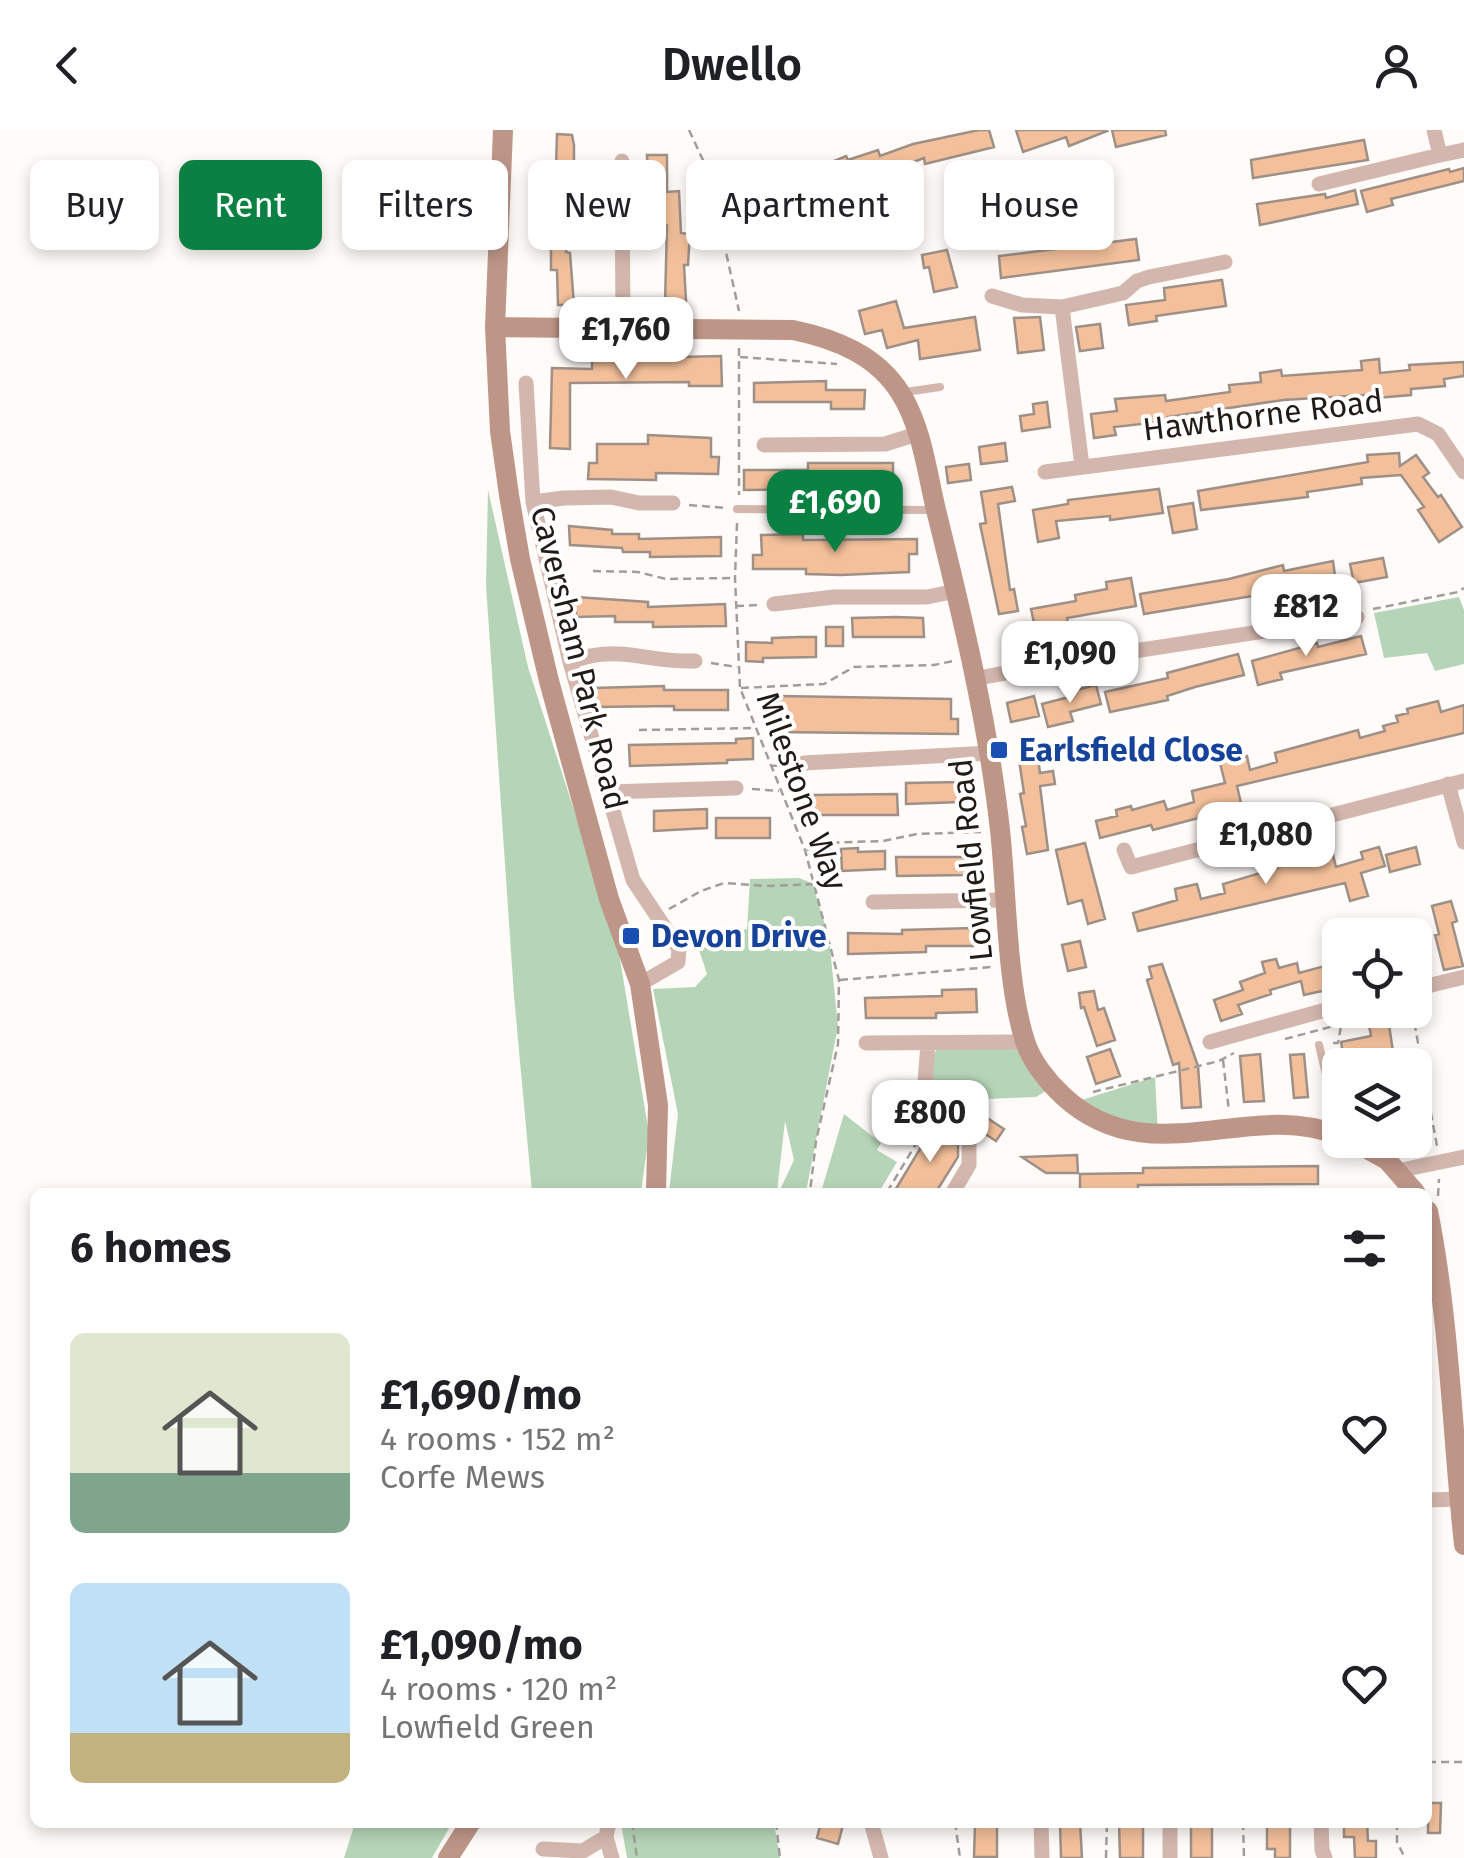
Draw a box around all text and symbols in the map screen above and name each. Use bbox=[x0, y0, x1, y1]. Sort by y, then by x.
icon: back bbox=[40, 38, 95, 93]
text: Dwello bbox=[662, 38, 802, 92]
icon: person bbox=[1369, 38, 1424, 93]
chip: Buy bbox=[30, 160, 159, 250]
chip: Rent bbox=[179, 160, 322, 250]
chip: Filters bbox=[342, 160, 508, 250]
chip: New bbox=[528, 160, 666, 250]
chip: Apartment bbox=[686, 160, 924, 250]
chip: House bbox=[944, 160, 1114, 250]
pin: £1,760 bbox=[545, 297, 707, 382]
text: £1,760 bbox=[581, 310, 671, 348]
street label: Hawthorne Road bbox=[1141, 381, 1385, 449]
pin: £1,690 bbox=[754, 470, 916, 555]
text: £1,690 bbox=[789, 483, 881, 521]
street label: Caversham Park Road bbox=[523, 502, 635, 814]
pin: £812 bbox=[1247, 574, 1365, 659]
text: £812 bbox=[1273, 587, 1339, 625]
pin: £1,090 bbox=[989, 621, 1151, 706]
text: £1,090 bbox=[1023, 634, 1117, 672]
street label: Milestone Way bbox=[749, 687, 856, 896]
place label: Earlsfield Close bbox=[1019, 731, 1243, 769]
marker: Earlsfield Close bbox=[988, 739, 1010, 761]
street label: Lowfield Road bbox=[941, 757, 1001, 963]
pin: £1,080 bbox=[1185, 802, 1347, 887]
text: £1,080 bbox=[1219, 815, 1313, 853]
place label: Devon Drive bbox=[651, 917, 827, 955]
map controls bbox=[1322, 918, 1432, 1158]
button: locate bbox=[1322, 918, 1432, 1028]
marker: Devon Drive bbox=[620, 925, 642, 947]
button: layers bbox=[1322, 1048, 1432, 1158]
pin: £800 bbox=[871, 1080, 989, 1165]
text: £800 bbox=[894, 1093, 966, 1131]
icon: filters bbox=[1337, 1221, 1392, 1276]
text: 6 homes bbox=[70, 1223, 231, 1273]
text: £1,690/mo bbox=[380, 1370, 582, 1420]
icon: home bbox=[150, 1373, 270, 1493]
icon: heart bbox=[1337, 1406, 1392, 1461]
text: 4 rooms · 152 m² bbox=[380, 1420, 615, 1458]
text: Corfe Mews bbox=[380, 1458, 545, 1496]
text: £1,090/mo bbox=[380, 1620, 583, 1670]
icon: home bbox=[150, 1623, 270, 1743]
icon: heart bbox=[1337, 1656, 1392, 1711]
text: 4 rooms · 120 m² bbox=[380, 1670, 617, 1708]
text: Lowfield Green bbox=[380, 1708, 595, 1746]

